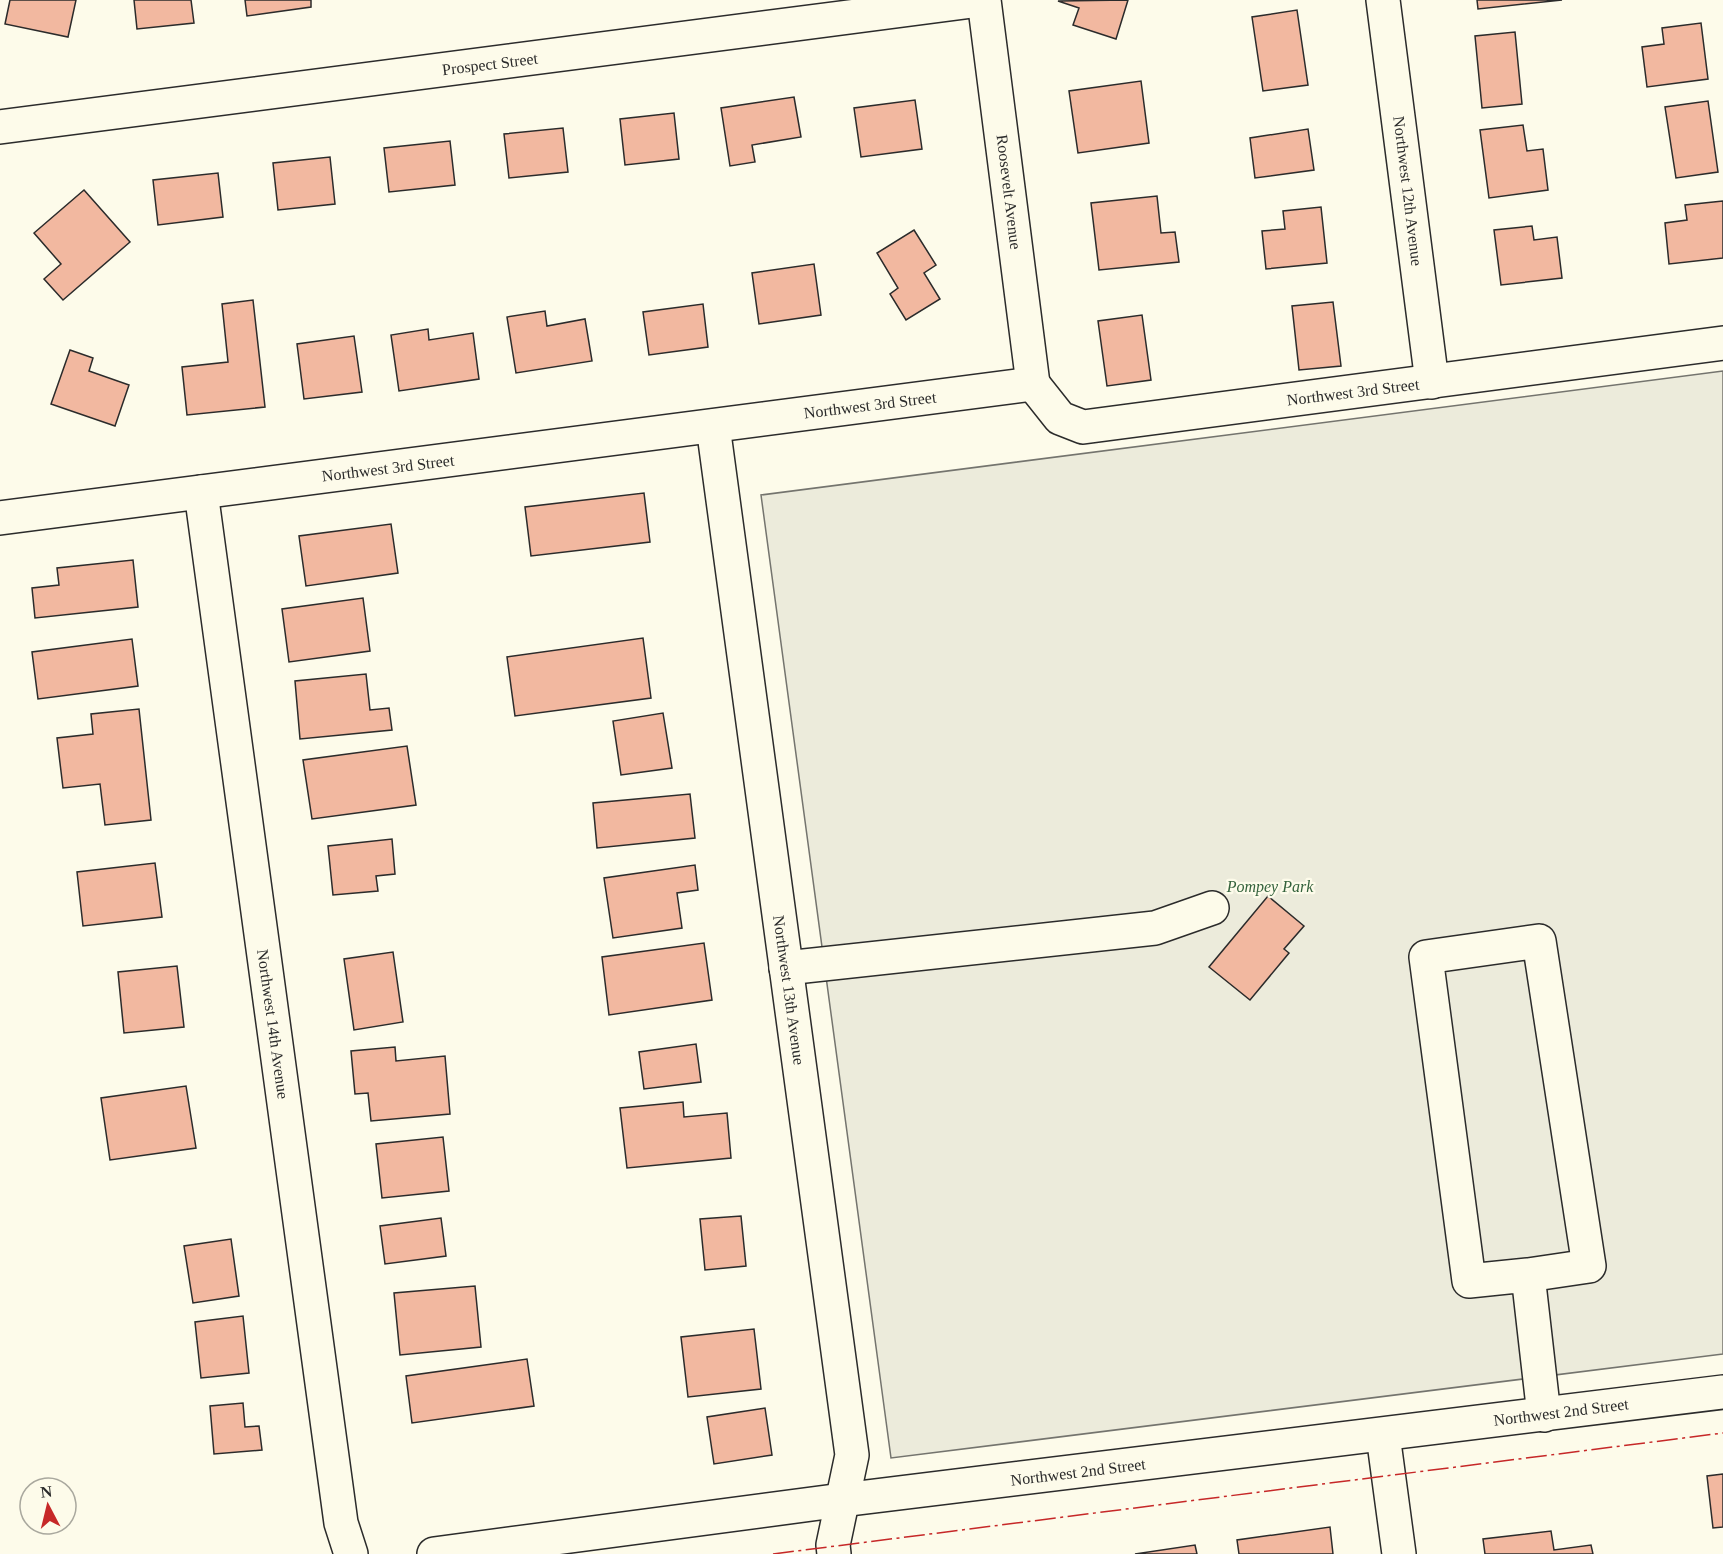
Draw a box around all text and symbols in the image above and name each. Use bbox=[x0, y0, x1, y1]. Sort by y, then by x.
street label: Prospect Street bbox=[441, 50, 540, 79]
street label: Northwest 12th Avenue bbox=[1390, 115, 1426, 267]
street label: Roosevelt Avenue bbox=[994, 134, 1024, 250]
street label: Northwest 3rd Street bbox=[1286, 375, 1421, 409]
street label: Northwest 3rd Street bbox=[803, 388, 938, 422]
street label: Northwest 3rd Street bbox=[321, 451, 456, 485]
park label: Pompey Park bbox=[1226, 878, 1314, 896]
street label: Northwest 13th Avenue bbox=[770, 914, 808, 1066]
street label: Northwest 14th Avenue bbox=[254, 948, 292, 1100]
street label: Northwest 2nd Street bbox=[1492, 1395, 1630, 1429]
street label: Northwest 2nd Street bbox=[1009, 1455, 1147, 1489]
north arrow bbox=[18, 1476, 78, 1536]
text: N bbox=[39, 1482, 53, 1501]

